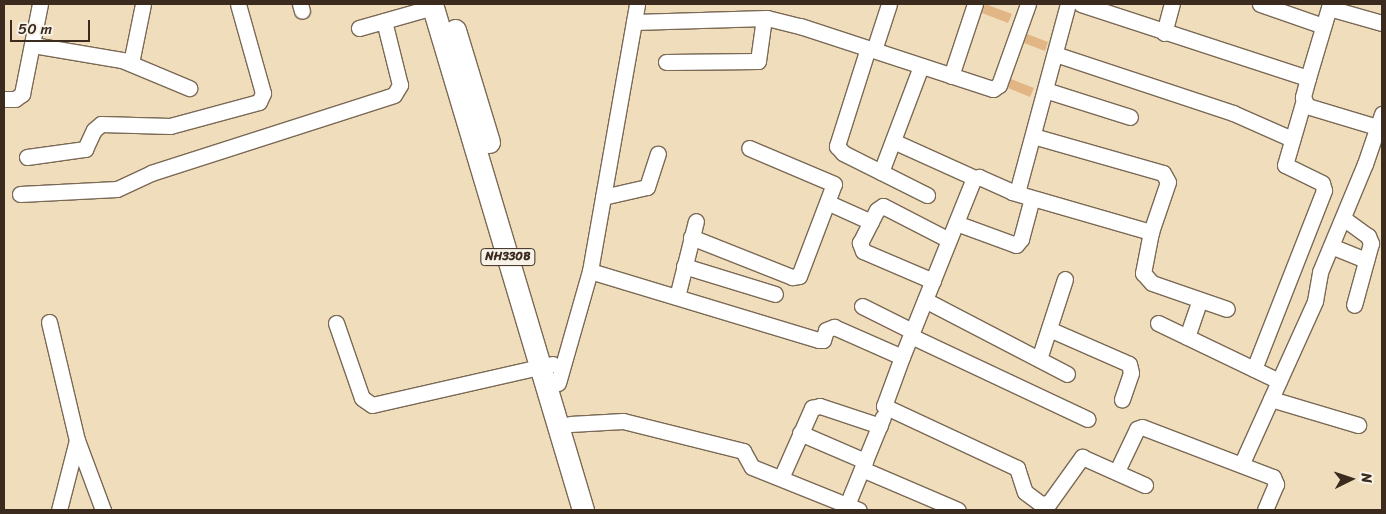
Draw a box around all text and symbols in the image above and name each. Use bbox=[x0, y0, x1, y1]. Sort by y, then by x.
scale bar bbox=[12, 10, 92, 42]
text: 50 m bbox=[18, 16, 52, 42]
road number: NH330B bbox=[479, 248, 537, 266]
north arrow bbox=[1326, 454, 1376, 504]
text: N bbox=[1354, 472, 1379, 484]

